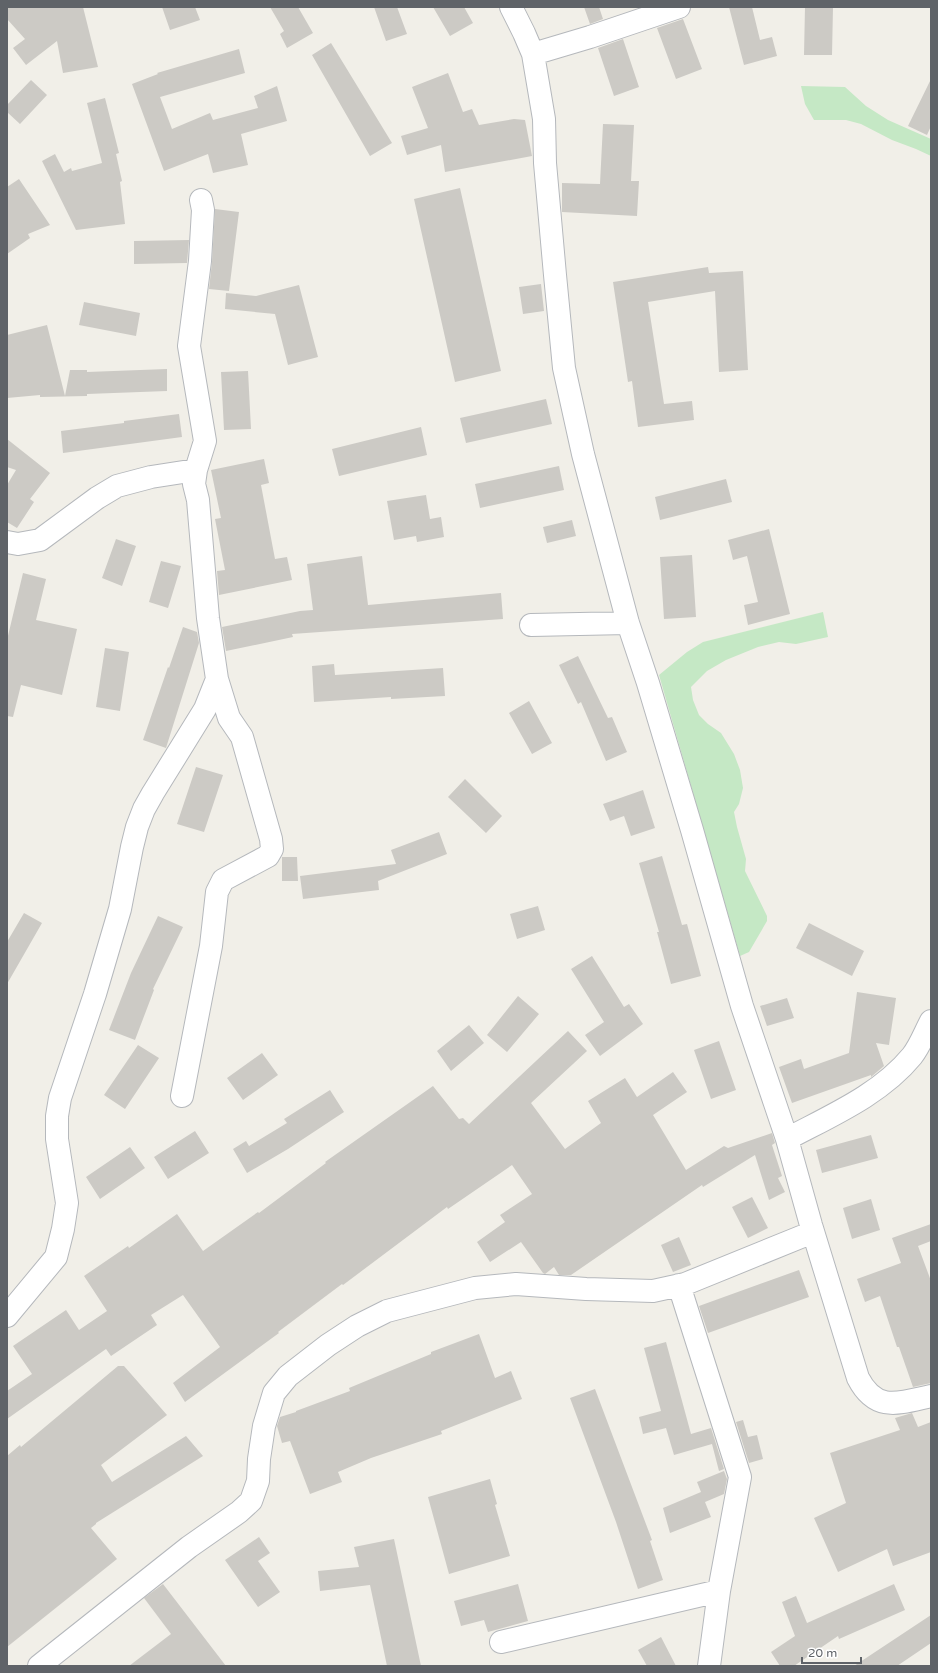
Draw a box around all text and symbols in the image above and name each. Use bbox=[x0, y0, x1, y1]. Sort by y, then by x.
scale bar bbox=[802, 1639, 861, 1665]
text: 20 m bbox=[808, 1646, 837, 1660]

